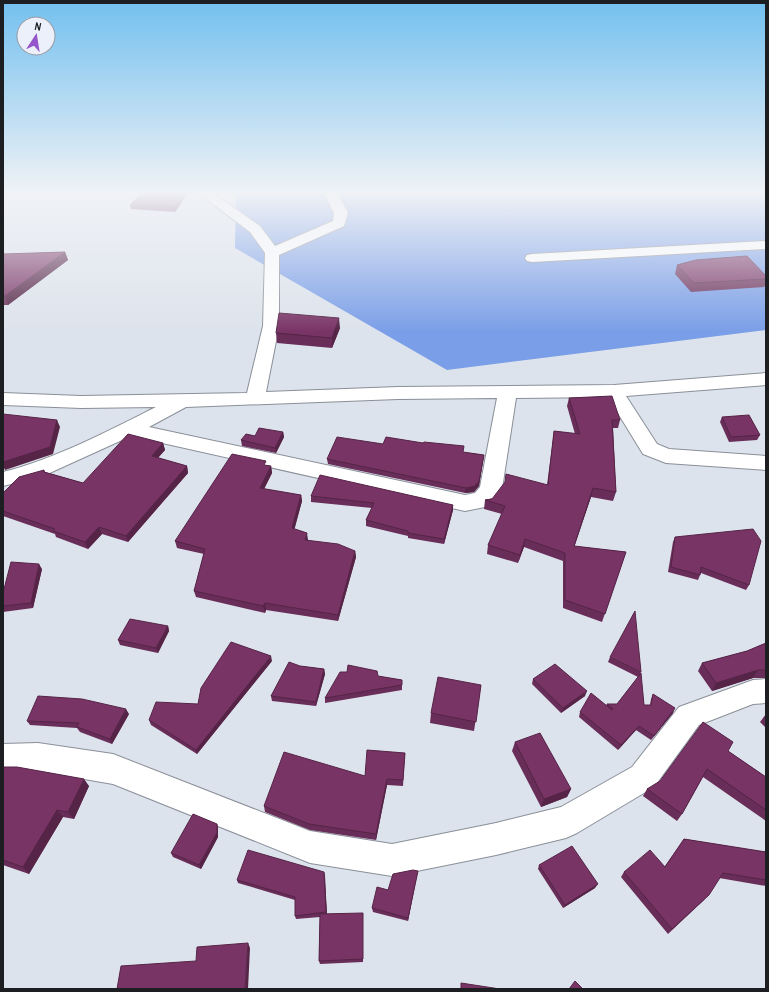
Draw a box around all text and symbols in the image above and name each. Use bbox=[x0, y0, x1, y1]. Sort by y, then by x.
north arrow bbox=[16, 16, 56, 56]
text: N bbox=[33, 19, 43, 34]

